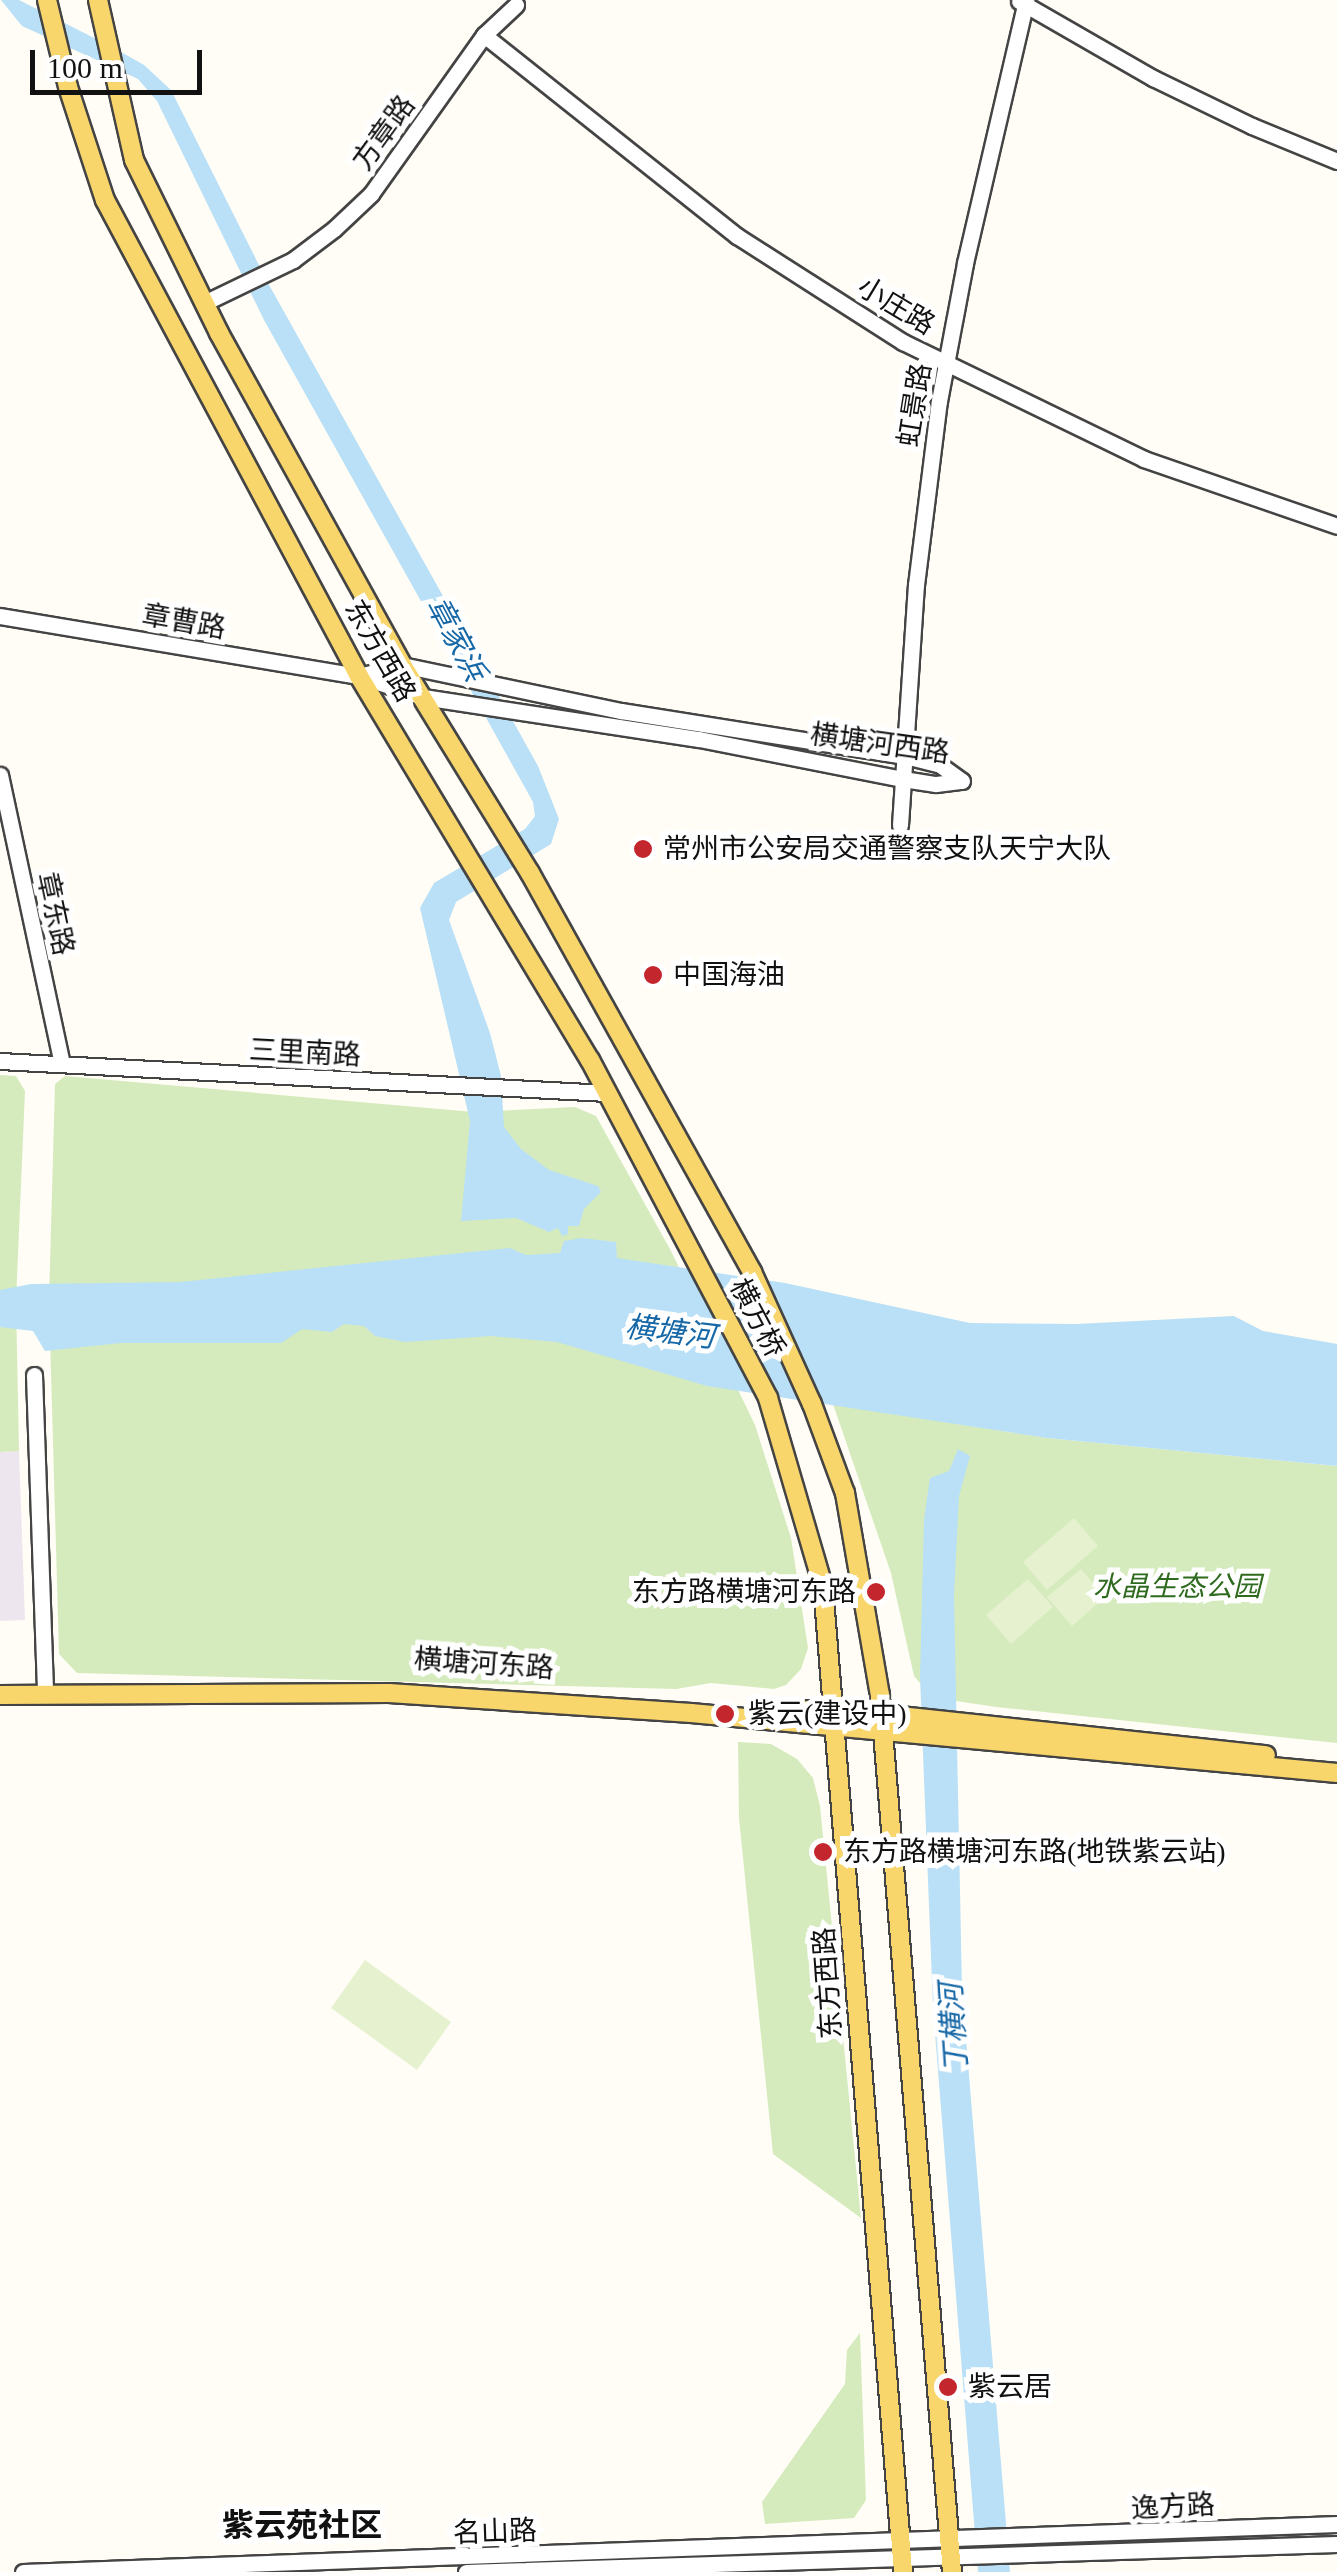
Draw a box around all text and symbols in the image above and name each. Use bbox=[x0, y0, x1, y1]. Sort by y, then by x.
scale bar bbox=[35, 30, 208, 92]
text: 100 m bbox=[47, 51, 123, 84]
street label: 方章路 bbox=[346, 89, 422, 177]
street label: 小庄路 bbox=[851, 270, 941, 342]
street label: 虹景路 bbox=[892, 361, 938, 449]
water label: 章家浜 bbox=[419, 591, 493, 687]
street label: 东方西路 bbox=[337, 594, 423, 708]
street label: 章曹路 bbox=[140, 598, 228, 646]
street label: 横塘河西路 bbox=[808, 718, 952, 770]
place label: 常州市公安局交通警察支队天宁大队 bbox=[663, 832, 1111, 866]
marker: 常州市公安局交通警察支队天宁大队 bbox=[632, 838, 654, 860]
street label: 章东路 bbox=[30, 869, 80, 959]
place label: 中国海油 bbox=[673, 958, 785, 992]
marker: 中国海油 bbox=[642, 964, 664, 986]
street label: 三里南路 bbox=[248, 1033, 362, 1073]
street label: 横方桥 bbox=[722, 1273, 792, 1363]
water label: 横塘河 bbox=[623, 1309, 717, 1355]
park label: 水晶生态公园 bbox=[1093, 1570, 1261, 1604]
place label: 东方路横塘河东路 bbox=[632, 1575, 856, 1609]
marker: 东方路横塘河东路 bbox=[865, 1581, 887, 1603]
street label: 横塘河东路 bbox=[413, 1642, 555, 1686]
place label: 紫云(建设中) bbox=[748, 1697, 907, 1731]
marker: 紫云(建设中) bbox=[712, 1701, 738, 1727]
place label: 东方路横塘河东路(地铁紫云站) bbox=[843, 1835, 1226, 1869]
marker: 东方路横塘河东路(地铁紫云站) bbox=[812, 1841, 834, 1863]
street label: 东方西路 bbox=[807, 1926, 849, 2040]
water label: 丁横河 bbox=[933, 1982, 975, 2074]
place label: 紫云居 bbox=[968, 2370, 1052, 2404]
marker: 紫云居 bbox=[937, 2376, 959, 2398]
street label: 逸方路 bbox=[1130, 2488, 1216, 2526]
district label: 紫云苑社区 bbox=[222, 2506, 382, 2544]
street label: 名山路 bbox=[452, 2514, 538, 2550]

